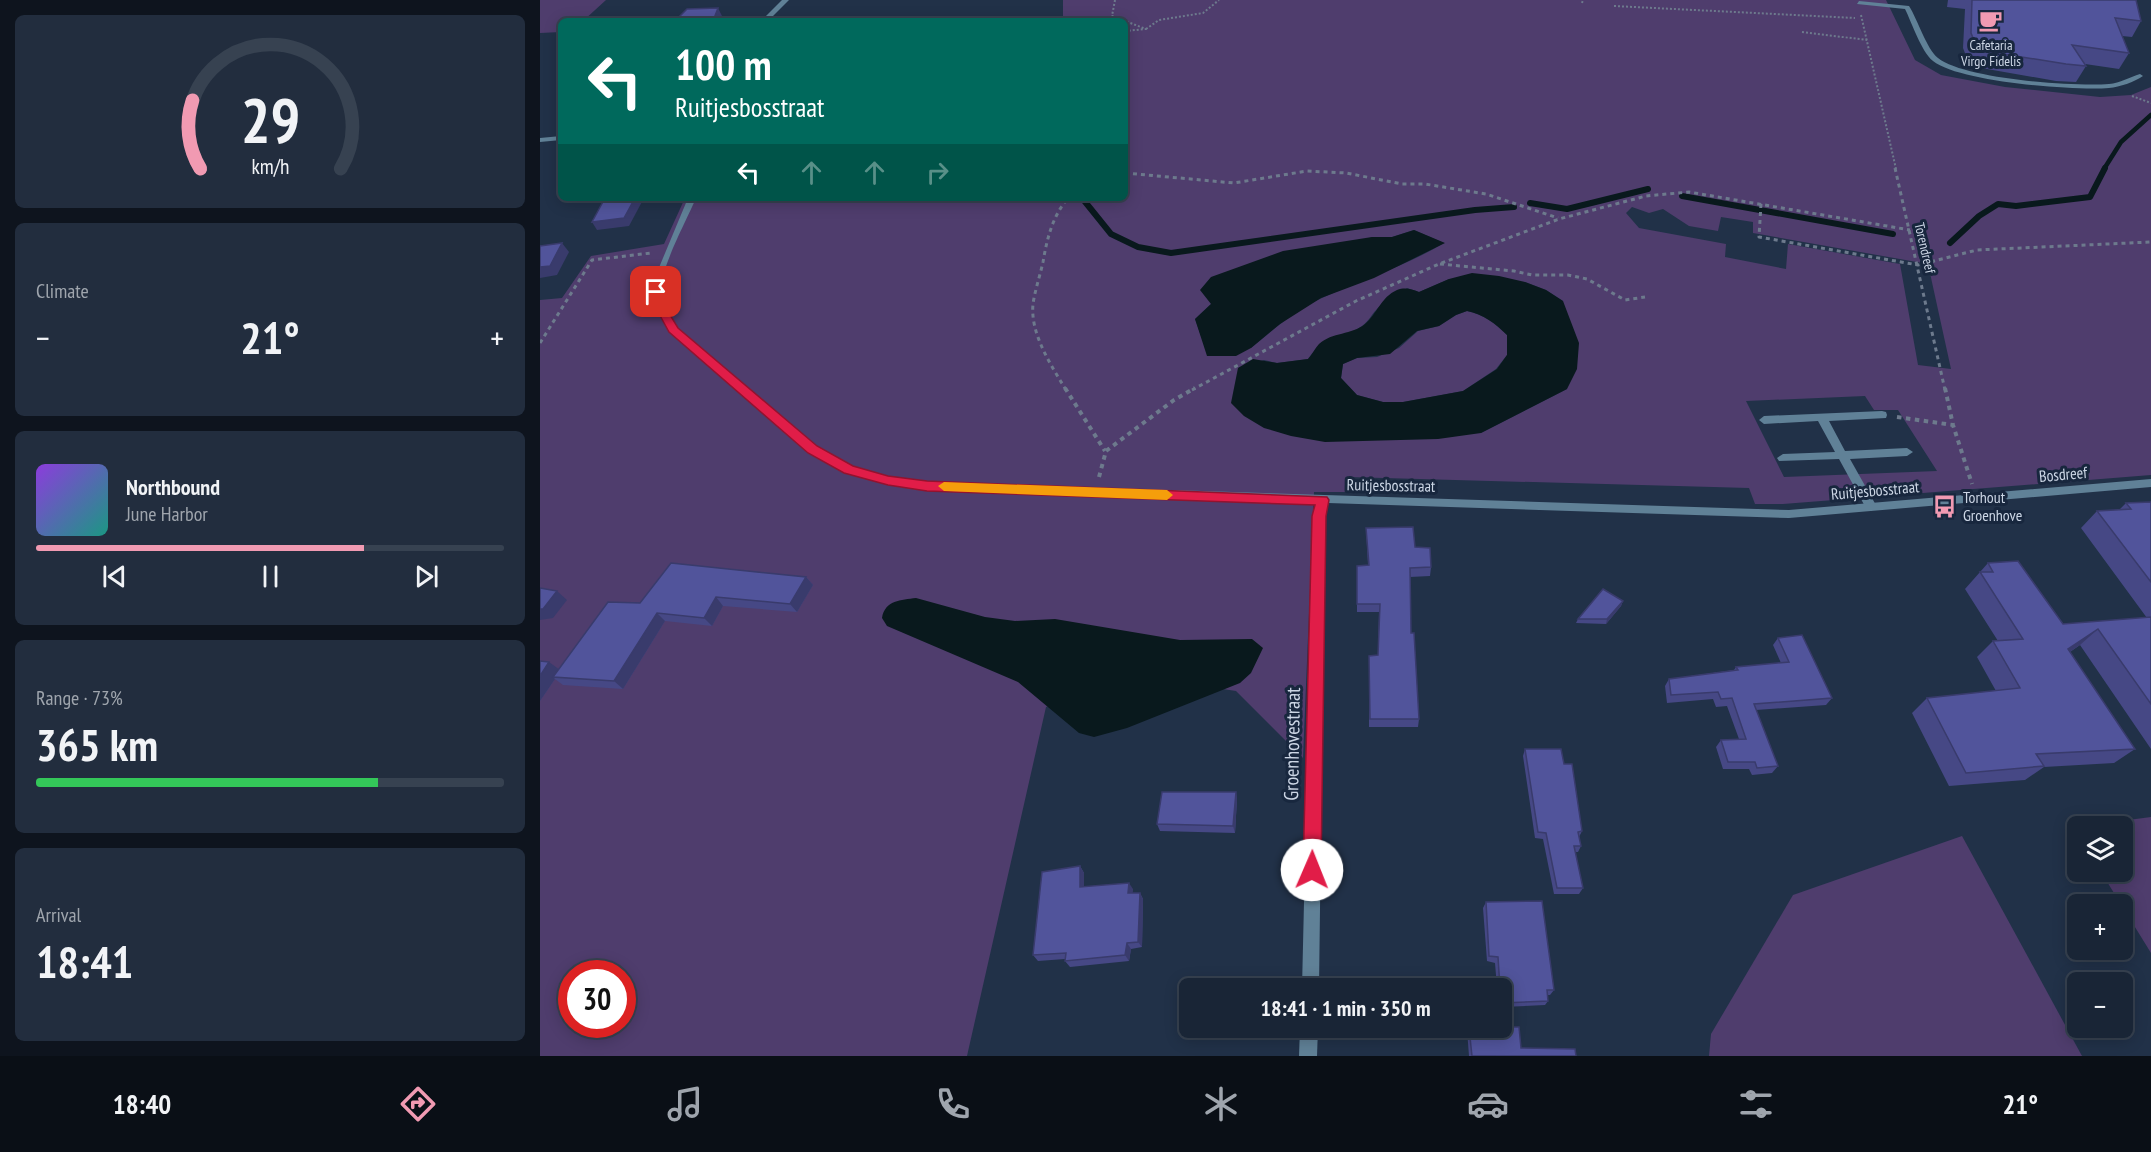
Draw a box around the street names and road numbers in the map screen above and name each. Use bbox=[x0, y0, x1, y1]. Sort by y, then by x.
street label: Torendreef bbox=[1910, 221, 1940, 276]
street label: Bosdreef bbox=[2038, 462, 2089, 486]
street label: Ruitjesbosstraat bbox=[1347, 474, 1436, 496]
street label: Ruitjesbosstraat bbox=[1830, 476, 1921, 504]
street label: Groenhovestraat bbox=[1278, 687, 1306, 801]

